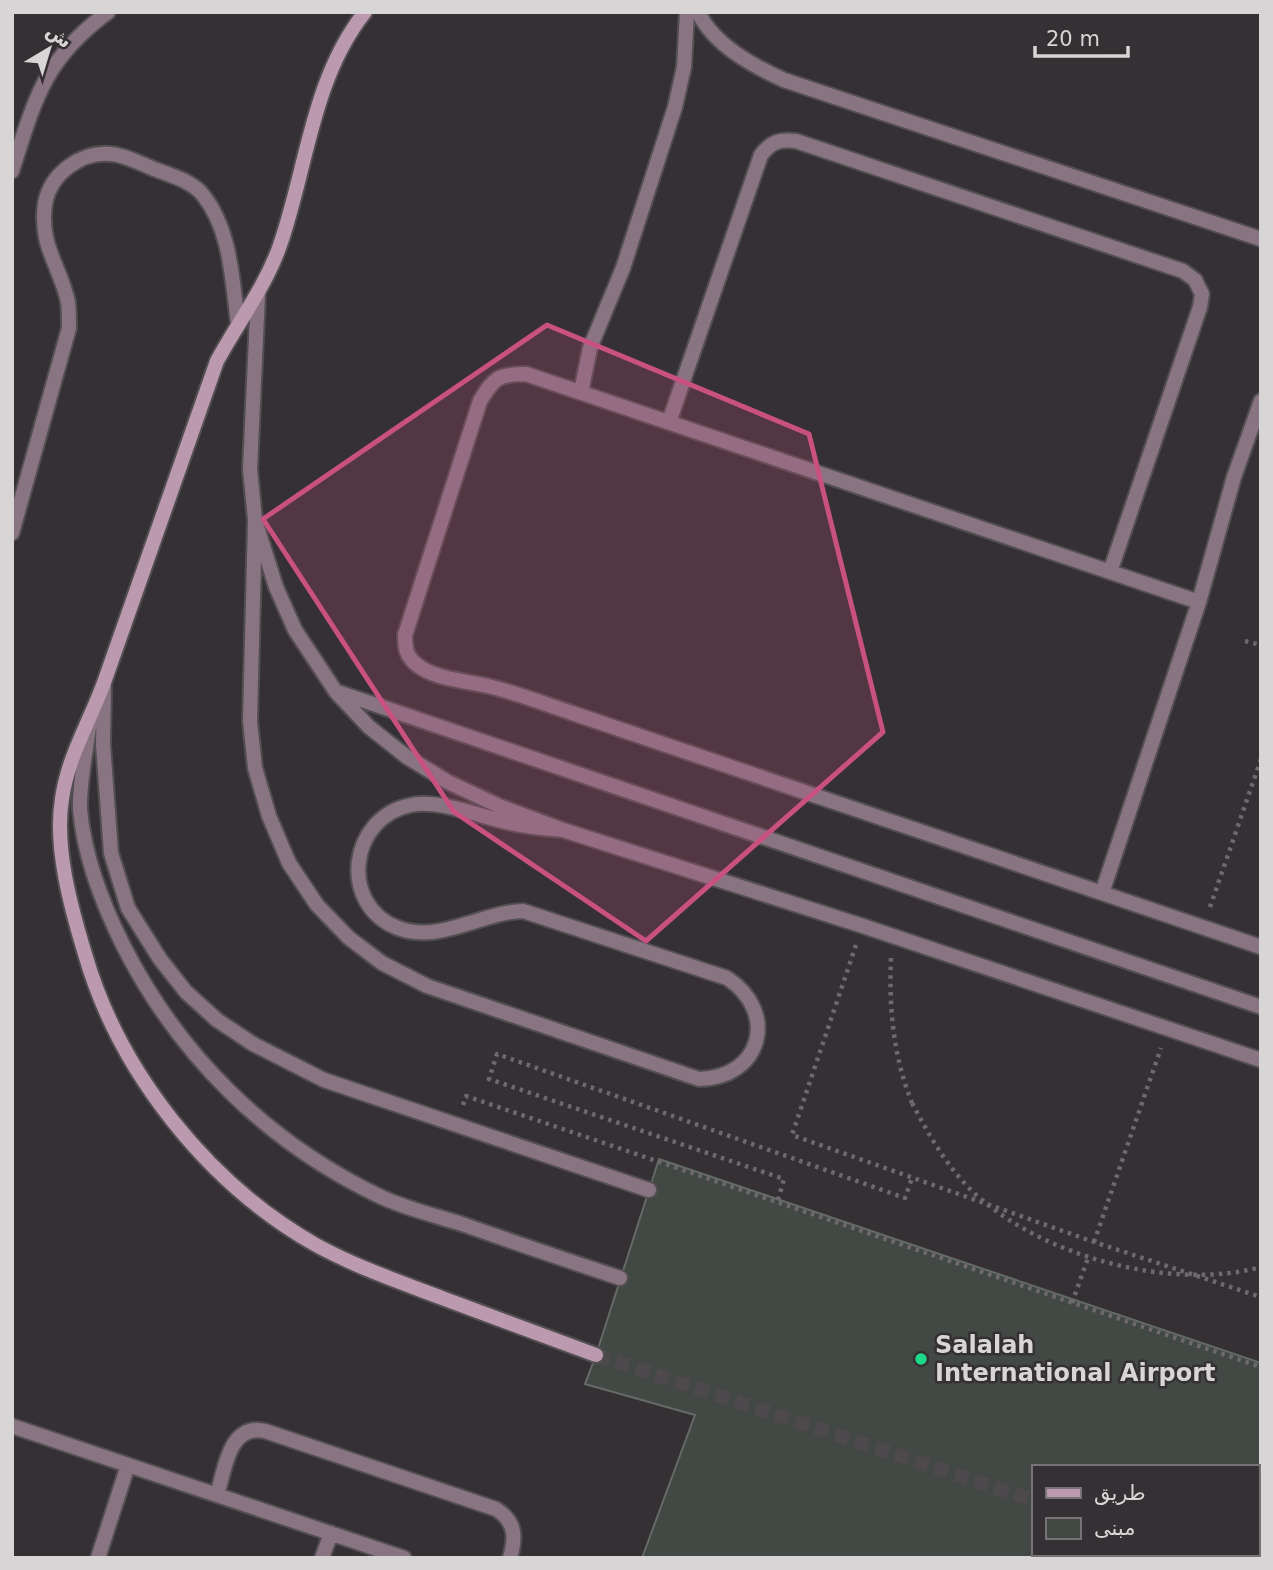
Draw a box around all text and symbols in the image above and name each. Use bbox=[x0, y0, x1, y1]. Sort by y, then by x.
north arrow bbox=[14, 14, 84, 84]
scale bar bbox=[1035, 14, 1128, 58]
text: ش bbox=[42, 19, 77, 53]
text: 20 m bbox=[1046, 27, 1100, 51]
place label: Salalah International Airport bbox=[935, 1331, 1216, 1387]
marker: Salalah International Airport bbox=[913, 1351, 929, 1367]
legend bbox=[1032, 1465, 1259, 1556]
text: طريق bbox=[1094, 1481, 1146, 1505]
text: مبنى bbox=[1094, 1516, 1135, 1540]

